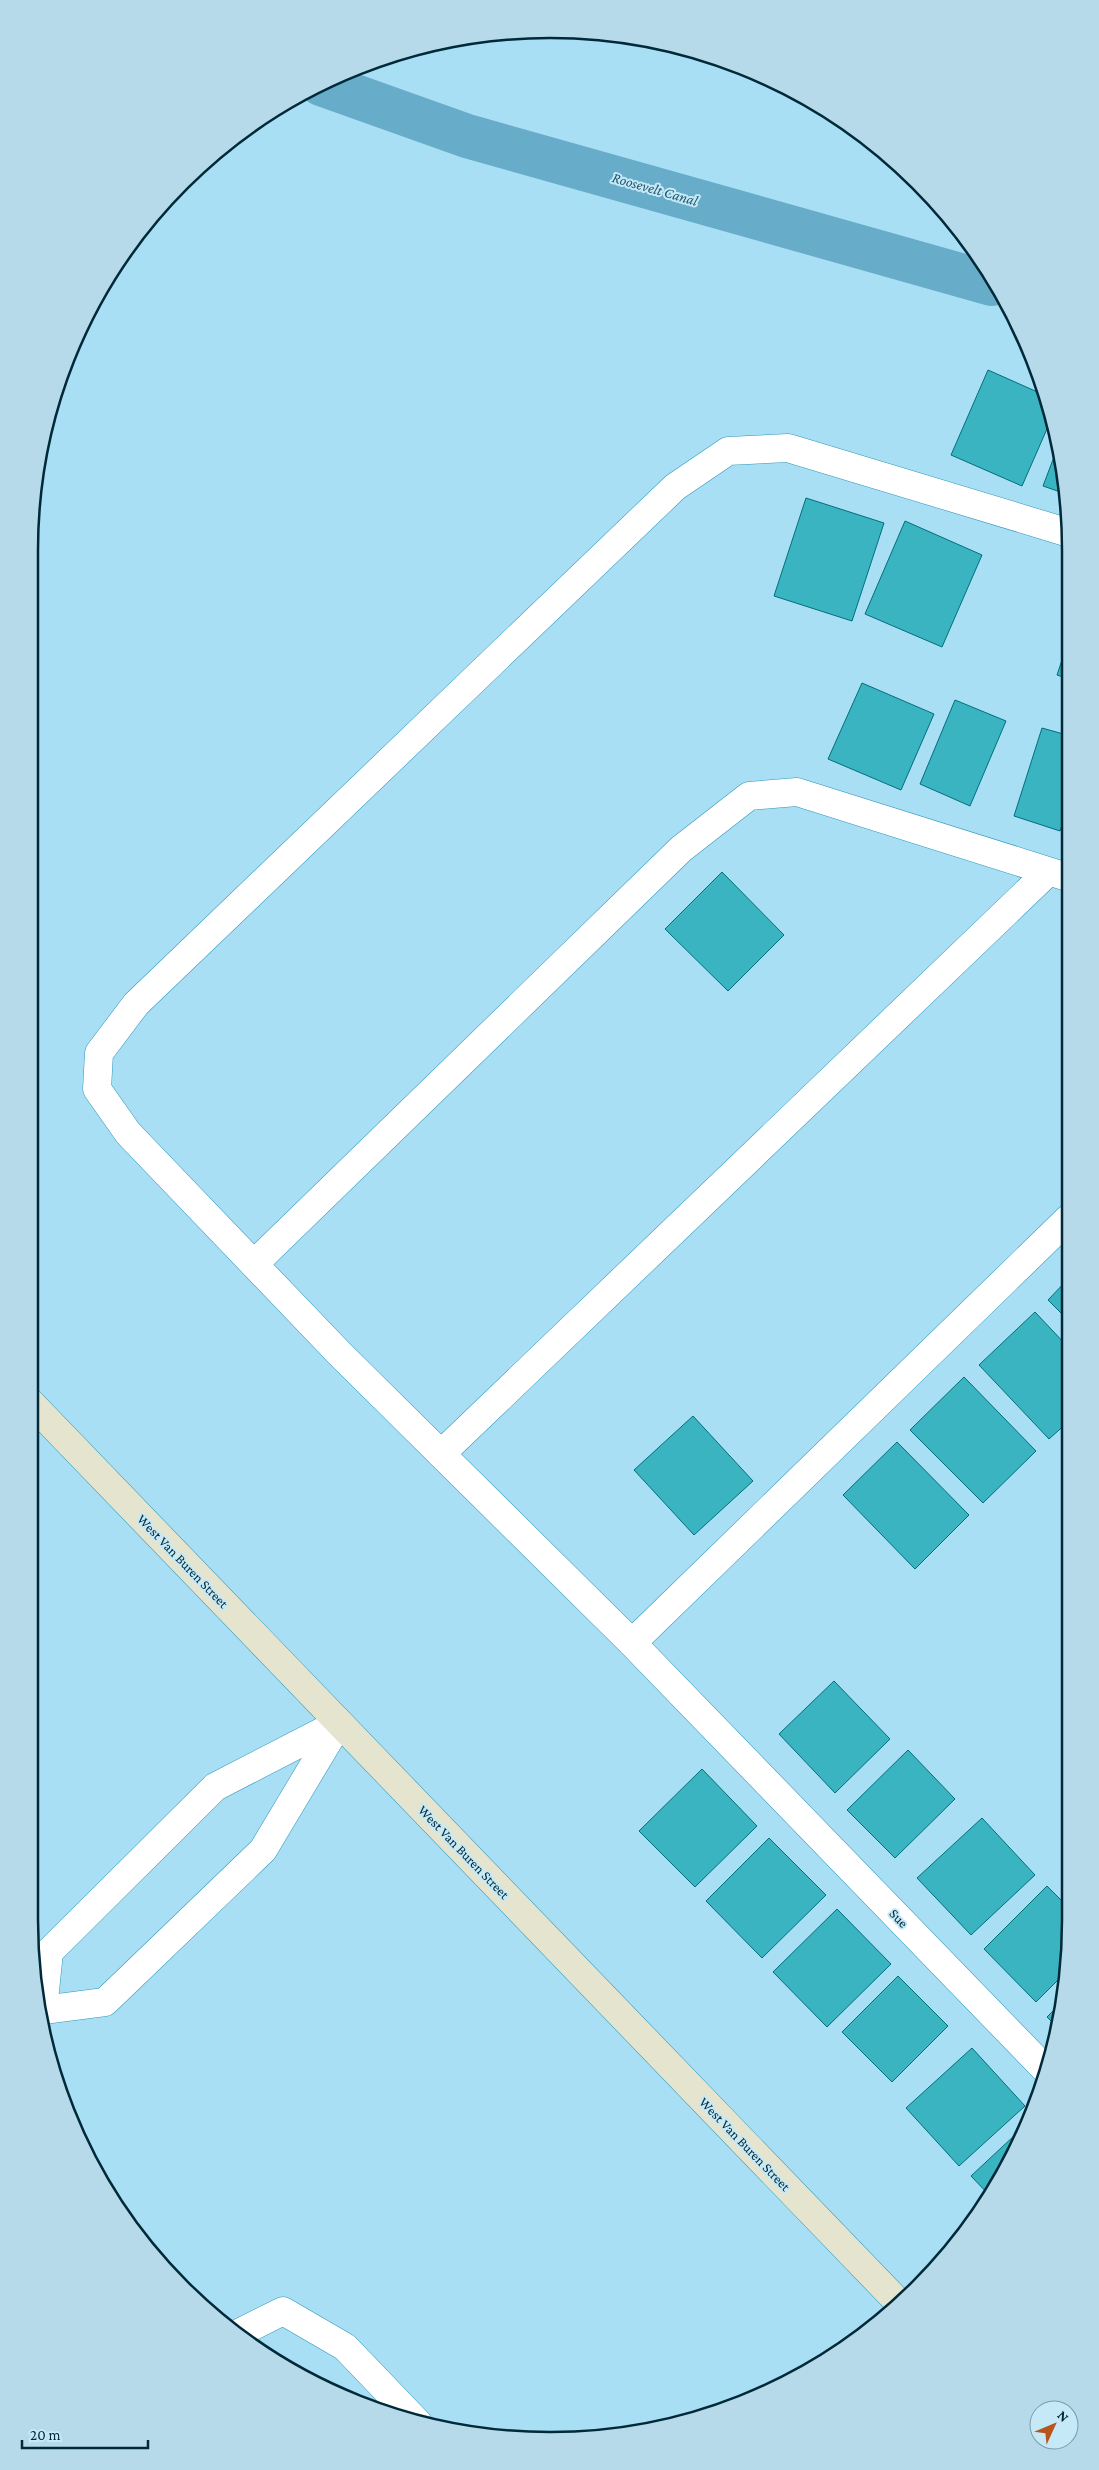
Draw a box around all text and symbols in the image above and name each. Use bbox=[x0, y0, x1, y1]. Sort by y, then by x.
water label: Roosevelt Canal bbox=[610, 169, 700, 209]
street label: West Van Buren Street bbox=[134, 1511, 232, 1611]
street label: West Van Buren Street bbox=[415, 1802, 513, 1902]
street label: Sue bbox=[886, 1905, 912, 1931]
street label: West Van Buren Street bbox=[696, 2094, 794, 2194]
north arrow bbox=[1029, 2400, 1079, 2450]
text: N bbox=[1054, 2407, 1073, 2425]
scale bar bbox=[22, 2418, 149, 2450]
text: 20 m bbox=[30, 2427, 61, 2443]

